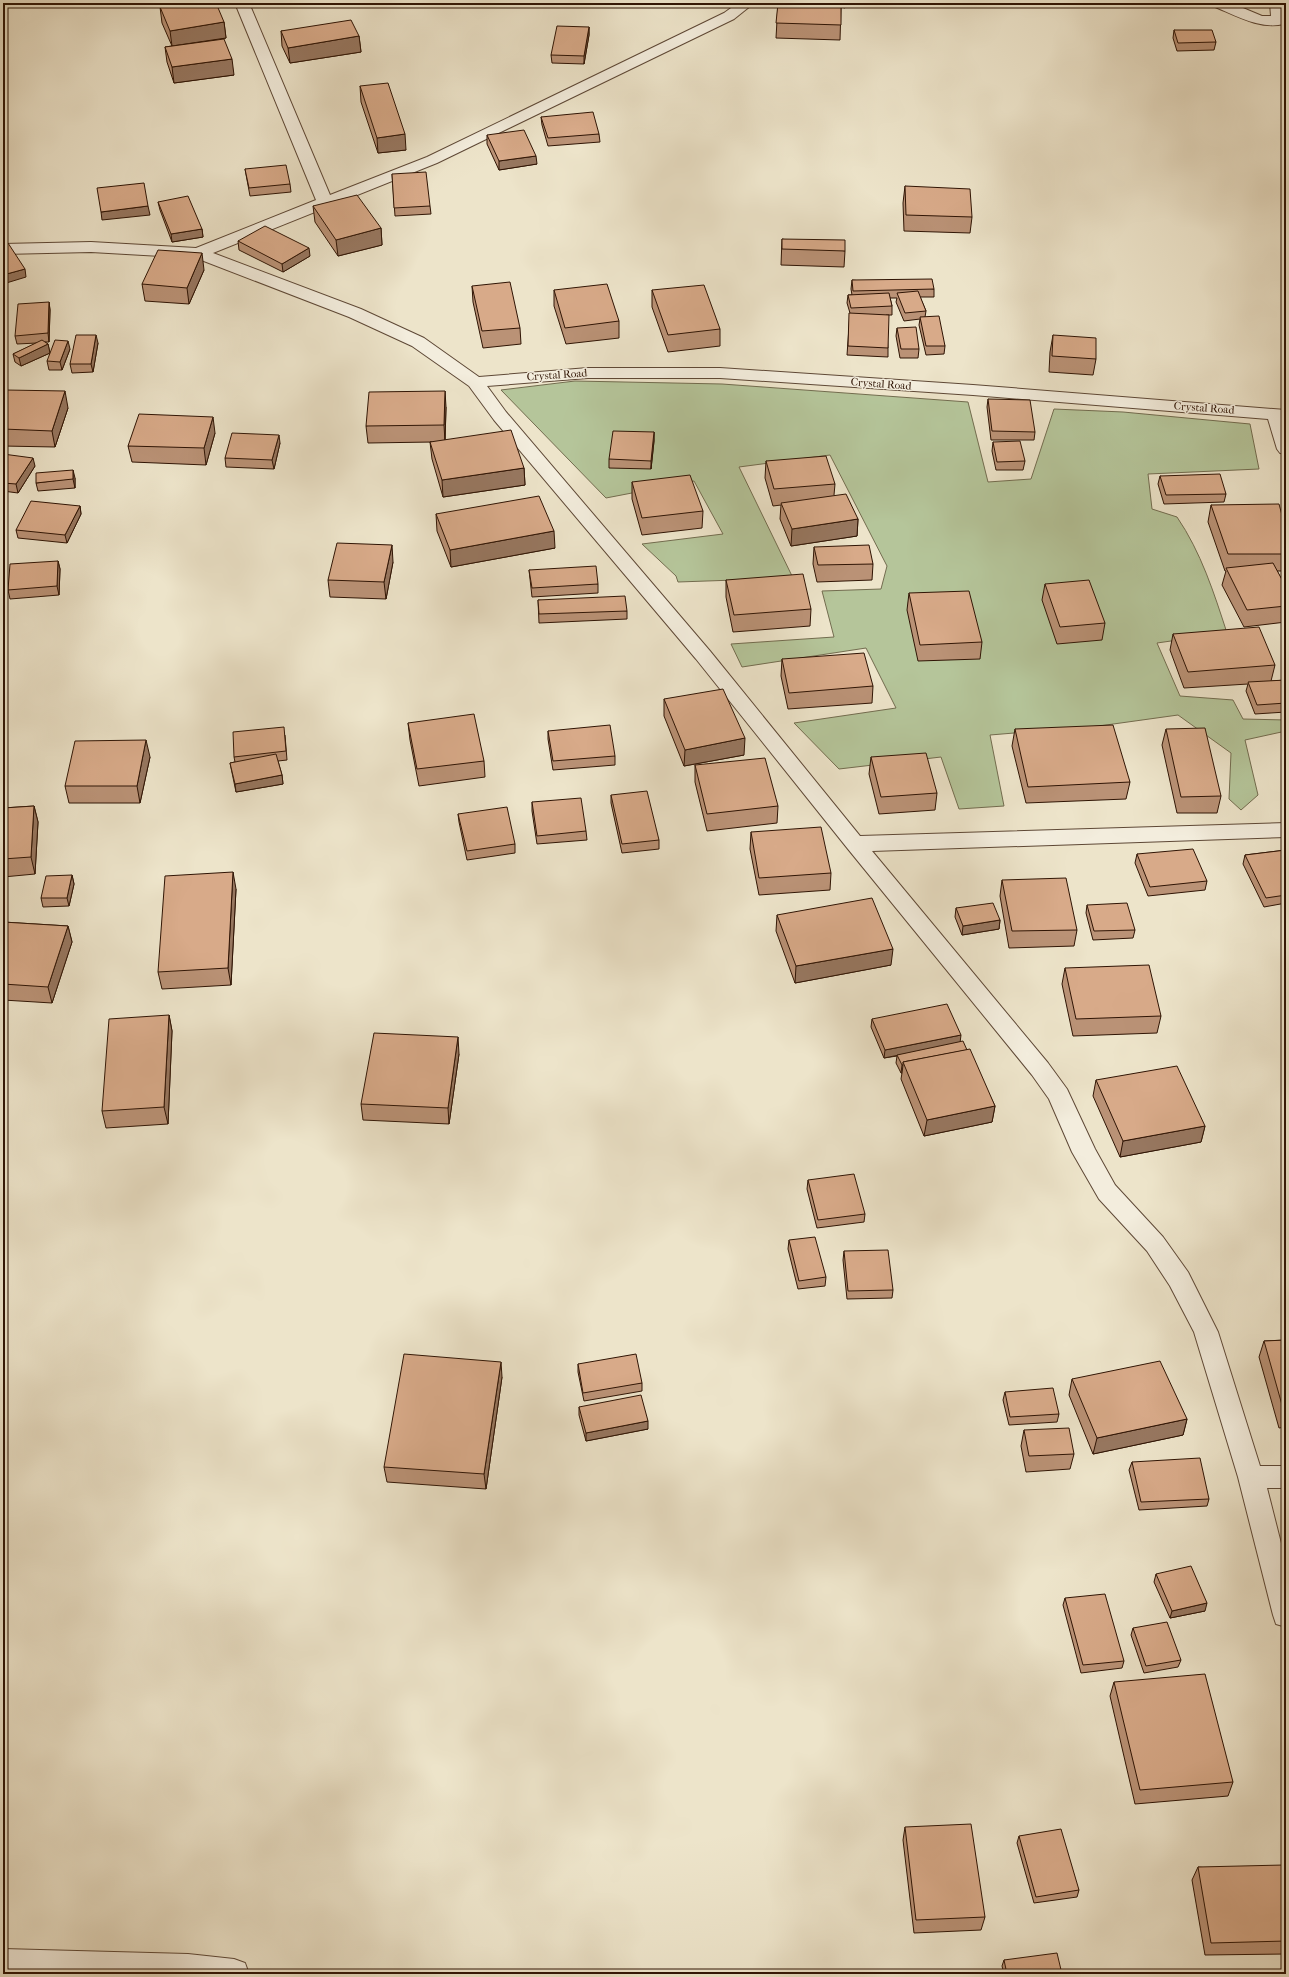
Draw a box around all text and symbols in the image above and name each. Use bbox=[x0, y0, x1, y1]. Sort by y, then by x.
street label: Crystal Road bbox=[526, 366, 589, 384]
street label: Crystal Road bbox=[850, 375, 913, 393]
street label: Crystal Road bbox=[1173, 399, 1236, 417]

